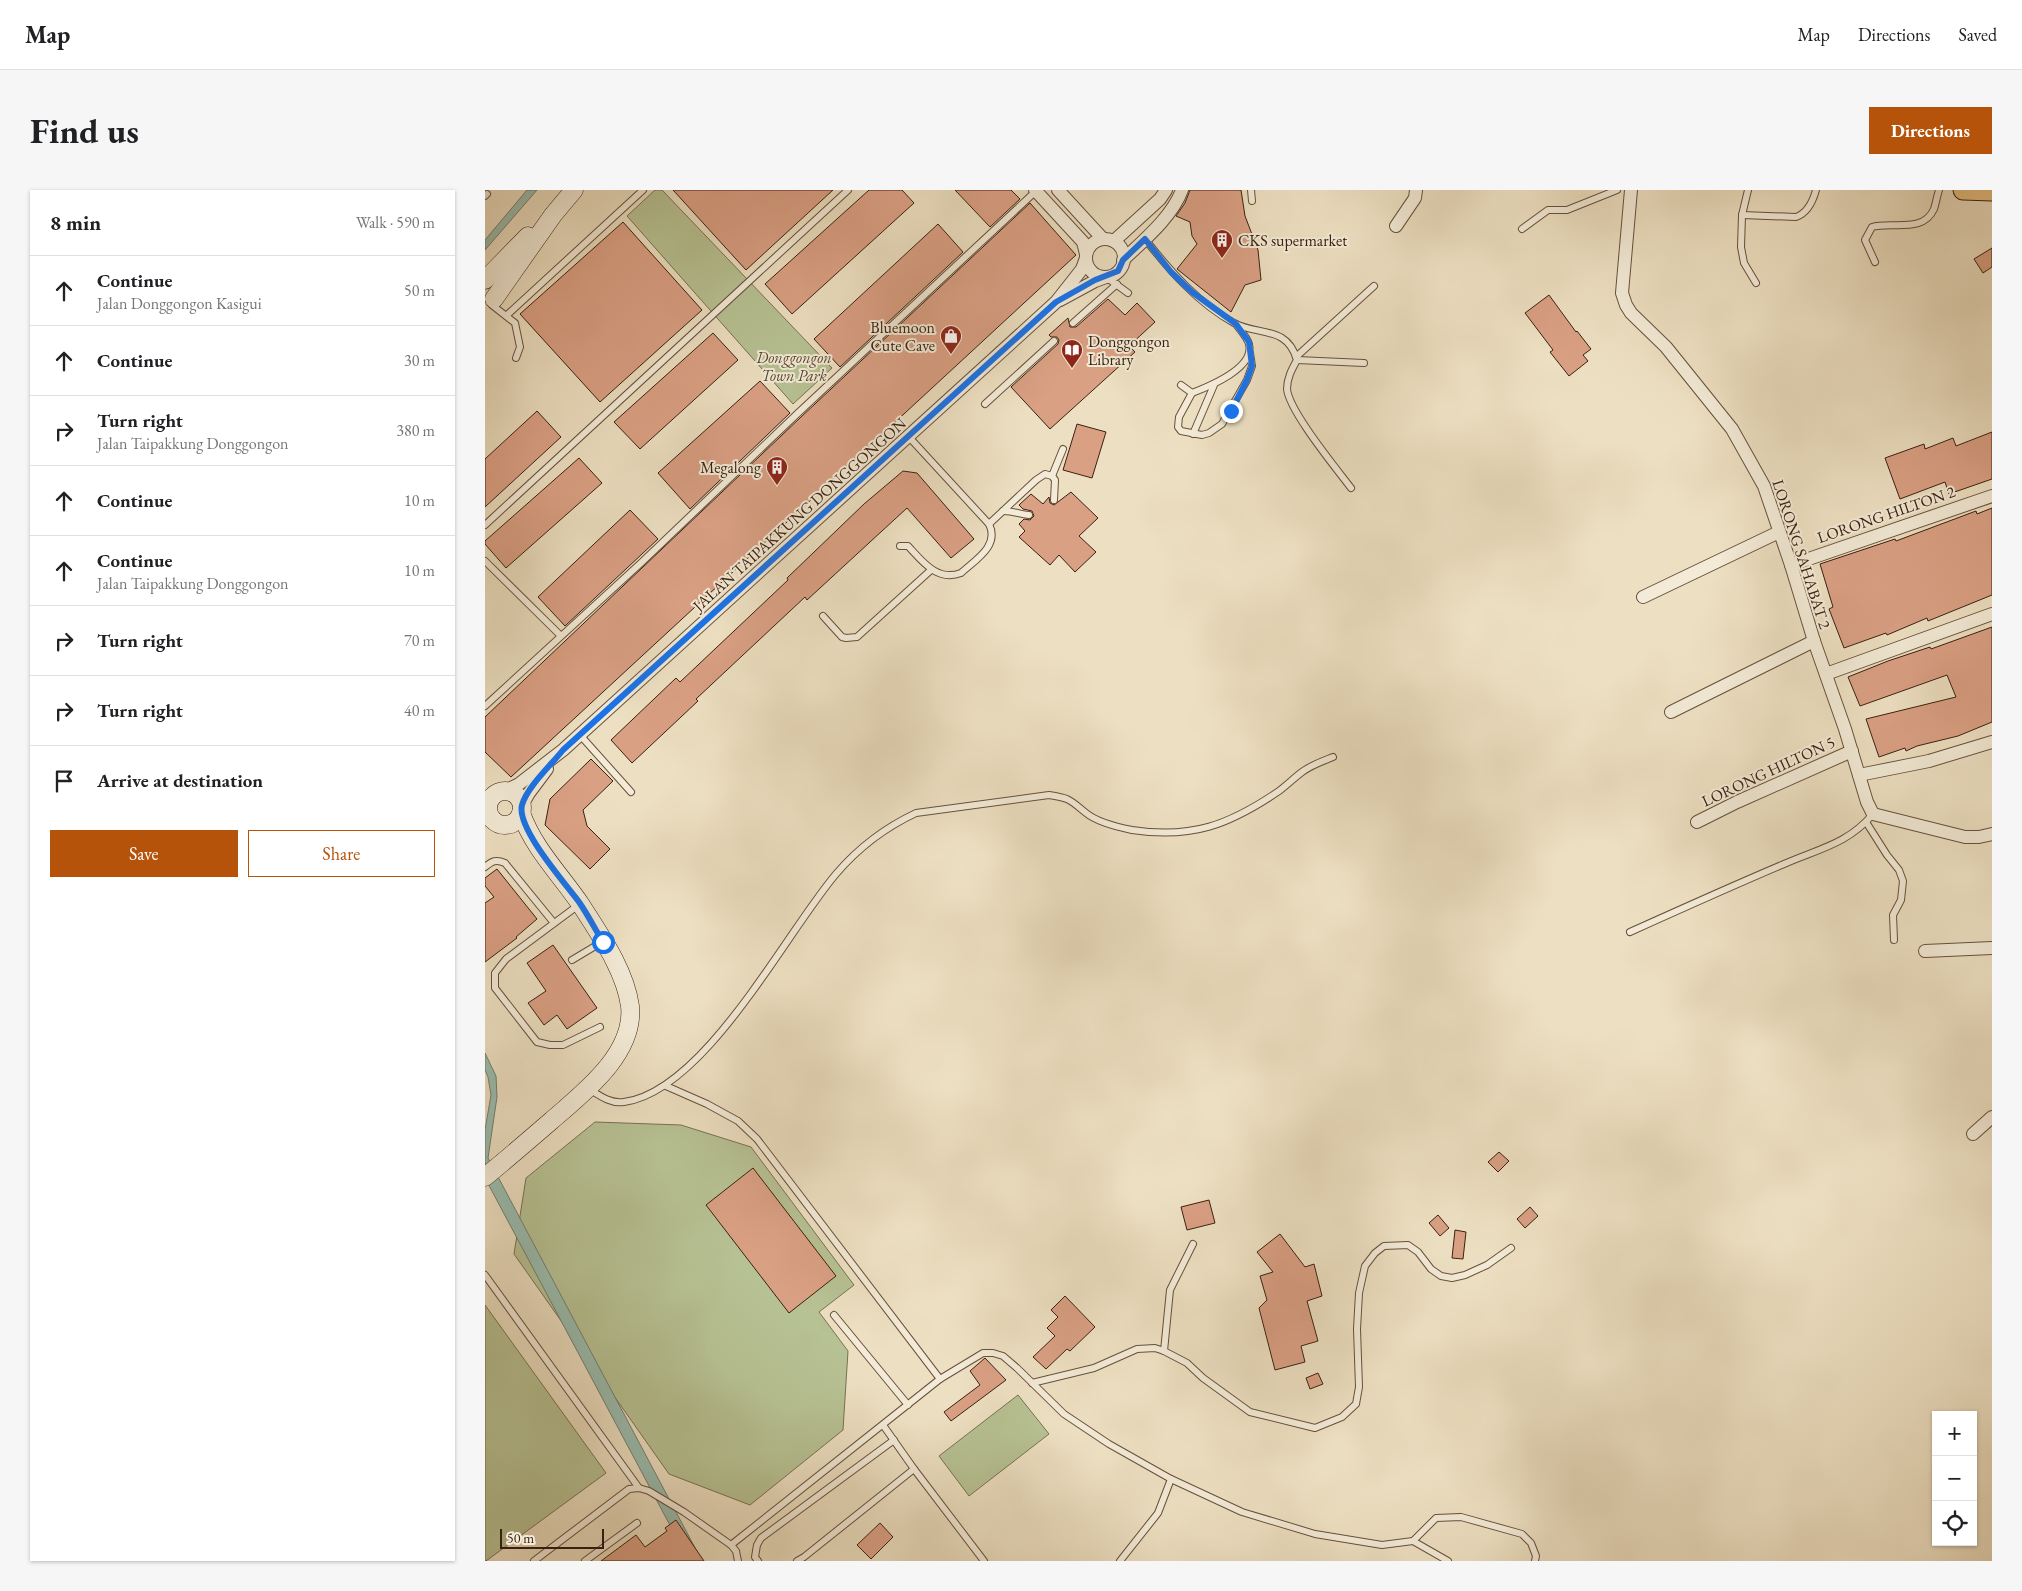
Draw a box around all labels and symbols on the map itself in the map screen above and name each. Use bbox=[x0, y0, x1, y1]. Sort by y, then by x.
building icon: CKS supermarket bbox=[1210, 228, 1234, 259]
place label: CKS supermarket bbox=[1238, 230, 1347, 251]
place label: Bluemoon Cute Cave bbox=[870, 317, 936, 356]
shop icon: Bluemoon Cute Cave bbox=[939, 324, 963, 355]
place label: Donggongon Library bbox=[1088, 331, 1171, 370]
library icon: Donggongon Library bbox=[1060, 338, 1084, 369]
park label: Donggongon Town Park bbox=[755, 347, 832, 386]
route end bbox=[1220, 400, 1243, 423]
street label: JALAN TAIPAKKUNG DONGGONGON bbox=[687, 413, 911, 617]
building icon: Megalong bbox=[765, 455, 789, 486]
place label: Megalong bbox=[700, 457, 762, 478]
street label: LORONG SAHABAT 2 bbox=[1767, 477, 1836, 632]
street label: LORONG HILTON 2 bbox=[1814, 481, 1958, 548]
street label: LORONG HILTON 5 bbox=[1698, 731, 1838, 812]
route start bbox=[592, 931, 615, 954]
scale bar bbox=[500, 1526, 604, 1549]

